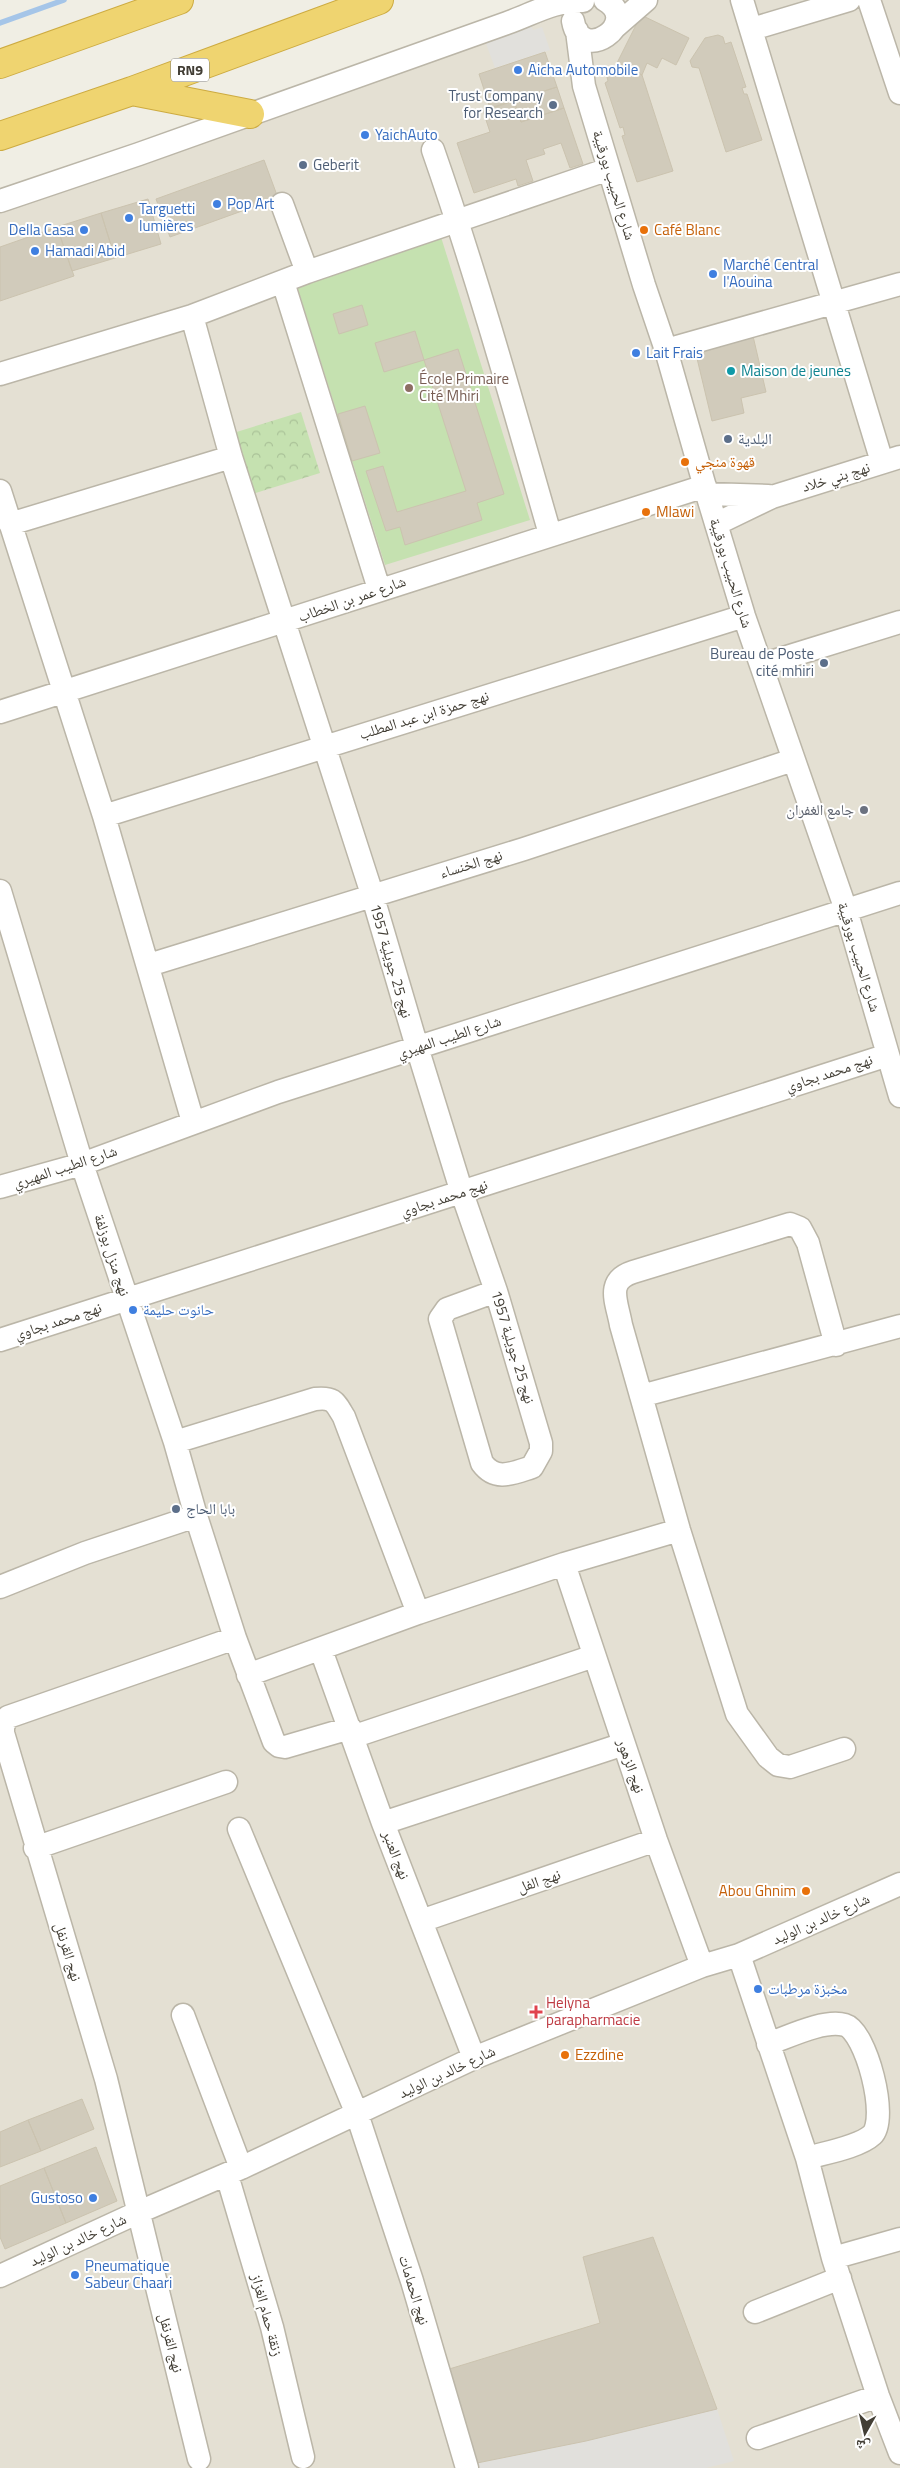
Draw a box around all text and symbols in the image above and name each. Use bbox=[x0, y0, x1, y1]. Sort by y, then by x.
road number: RN9 bbox=[171, 58, 209, 82]
place label: Aicha Automobile bbox=[528, 58, 638, 81]
marker: Aicha Automobile bbox=[512, 64, 524, 76]
place label: Trust Company for Research bbox=[449, 84, 543, 124]
marker: Trust Company for Research bbox=[547, 99, 559, 111]
place label: YaichAuto bbox=[375, 123, 438, 146]
street label: شارع الحبيب بورقيبة bbox=[587, 127, 642, 243]
marker: YaichAuto bbox=[359, 129, 371, 141]
place label: Geberit bbox=[313, 153, 360, 176]
marker: Geberit bbox=[297, 159, 309, 171]
place label: Pop Art bbox=[227, 192, 275, 215]
place label: Targuetti lumières bbox=[139, 197, 195, 237]
marker: Pop Art bbox=[211, 198, 223, 210]
marker: Targuetti lumières bbox=[123, 212, 135, 224]
place label: Della Casa bbox=[9, 218, 74, 241]
place label: Café Blanc bbox=[654, 218, 720, 241]
marker: Della Casa bbox=[78, 224, 90, 236]
marker: Café Blanc bbox=[638, 224, 650, 236]
place label: Hamadi Abid bbox=[45, 239, 125, 262]
marker: Hamadi Abid bbox=[29, 245, 41, 257]
place label: Marché Central l'Aouina bbox=[723, 253, 819, 293]
marker: Marché Central l'Aouina bbox=[707, 268, 719, 280]
place label: Lait Frais bbox=[646, 341, 703, 364]
marker: Lait Frais bbox=[630, 347, 642, 359]
place label: Maison de jeunes bbox=[741, 359, 851, 382]
marker: Maison de jeunes bbox=[725, 365, 737, 377]
place label: École Primaire Cité Mhiri bbox=[419, 367, 509, 407]
marker: École Primaire Cité Mhiri bbox=[403, 382, 415, 394]
place label: البلدية bbox=[738, 427, 772, 450]
marker: البلدية bbox=[722, 433, 734, 445]
place label: قهوة منجي bbox=[695, 450, 755, 474]
street label: نهج بني خلاد bbox=[799, 455, 873, 499]
marker: قهوة منجي bbox=[679, 456, 691, 468]
place label: Mlawi bbox=[656, 500, 694, 523]
marker: Mlawi bbox=[640, 506, 652, 518]
street label: شارع الحبيب بورقيبة bbox=[704, 515, 759, 631]
street label: شارع عمر بن الخطاب bbox=[295, 569, 409, 628]
place label: Bureau de Poste cité mhiri bbox=[710, 642, 814, 682]
marker: Bureau de Poste cité mhiri bbox=[818, 657, 830, 669]
street label: نهج حمزة ابن عبد المطلب bbox=[356, 684, 492, 745]
place label: جامع الغفران bbox=[786, 798, 854, 821]
marker: جامع الغفران bbox=[858, 804, 870, 816]
street label: نهج الخنساء bbox=[437, 843, 505, 884]
street label: شارع الحبيب بورقيبة bbox=[832, 899, 887, 1015]
street label: نهج 25 جويلية 1957 bbox=[364, 901, 419, 1021]
street label: شارع الطيب المهيري bbox=[394, 1009, 504, 1065]
street label: نهج محمد بجاوي bbox=[782, 1048, 876, 1098]
street label: شارع الطيب المهيري bbox=[10, 1139, 120, 1195]
street label: نهج محمد بجاوي bbox=[397, 1173, 491, 1223]
street label: نهج منزل بوزلفة bbox=[88, 1211, 137, 1299]
street label: نهج 25 جويلية 1957 bbox=[485, 1287, 542, 1407]
street label: نهج محمد بجاوي bbox=[11, 1296, 105, 1346]
place label: حانوت حليمة bbox=[143, 1298, 214, 1321]
marker: حانوت حليمة bbox=[127, 1304, 139, 1316]
place label: بابا الحاج bbox=[186, 1497, 235, 1520]
marker: بابا الحاج bbox=[170, 1503, 182, 1515]
street label: نهج الزهور bbox=[611, 1734, 652, 1796]
street label: نهج العنبر bbox=[376, 1826, 416, 1883]
street label: نهج الفل bbox=[514, 1862, 564, 1899]
place label: Abou Ghnim bbox=[719, 1879, 796, 1902]
marker: Abou Ghnim bbox=[800, 1885, 812, 1897]
street label: شارع خالد بن الوليد bbox=[768, 1887, 873, 1950]
street label: نهج القرنفل bbox=[49, 1920, 88, 1984]
place label: مخبزة مرطبات bbox=[768, 1977, 847, 2000]
marker: مخبزة مرطبات bbox=[752, 1983, 764, 1995]
place label: Helyna parapharmacie bbox=[546, 1991, 640, 2031]
marker: Helyna parapharmacie bbox=[530, 2006, 542, 2018]
street label: شارع خالد بن الوليد bbox=[395, 2039, 499, 2104]
place label: Ezzdine bbox=[575, 2043, 624, 2066]
marker: Ezzdine bbox=[559, 2049, 571, 2061]
place label: Gustoso bbox=[31, 2186, 83, 2209]
marker: Gustoso bbox=[87, 2192, 99, 2204]
street label: شارع خالد بن الوليد bbox=[26, 2207, 130, 2272]
street label: نهج الحمامات bbox=[393, 2252, 436, 2328]
place label: Pneumatique Sabeur Chaari bbox=[85, 2254, 172, 2294]
marker: Pneumatique Sabeur Chaari bbox=[69, 2269, 81, 2281]
street label: زنقة حمام الغزاز bbox=[245, 2270, 290, 2359]
street label: نهج القرنفل bbox=[153, 2311, 190, 2375]
north arrow bbox=[840, 2408, 890, 2458]
text: ش bbox=[854, 2435, 872, 2458]

